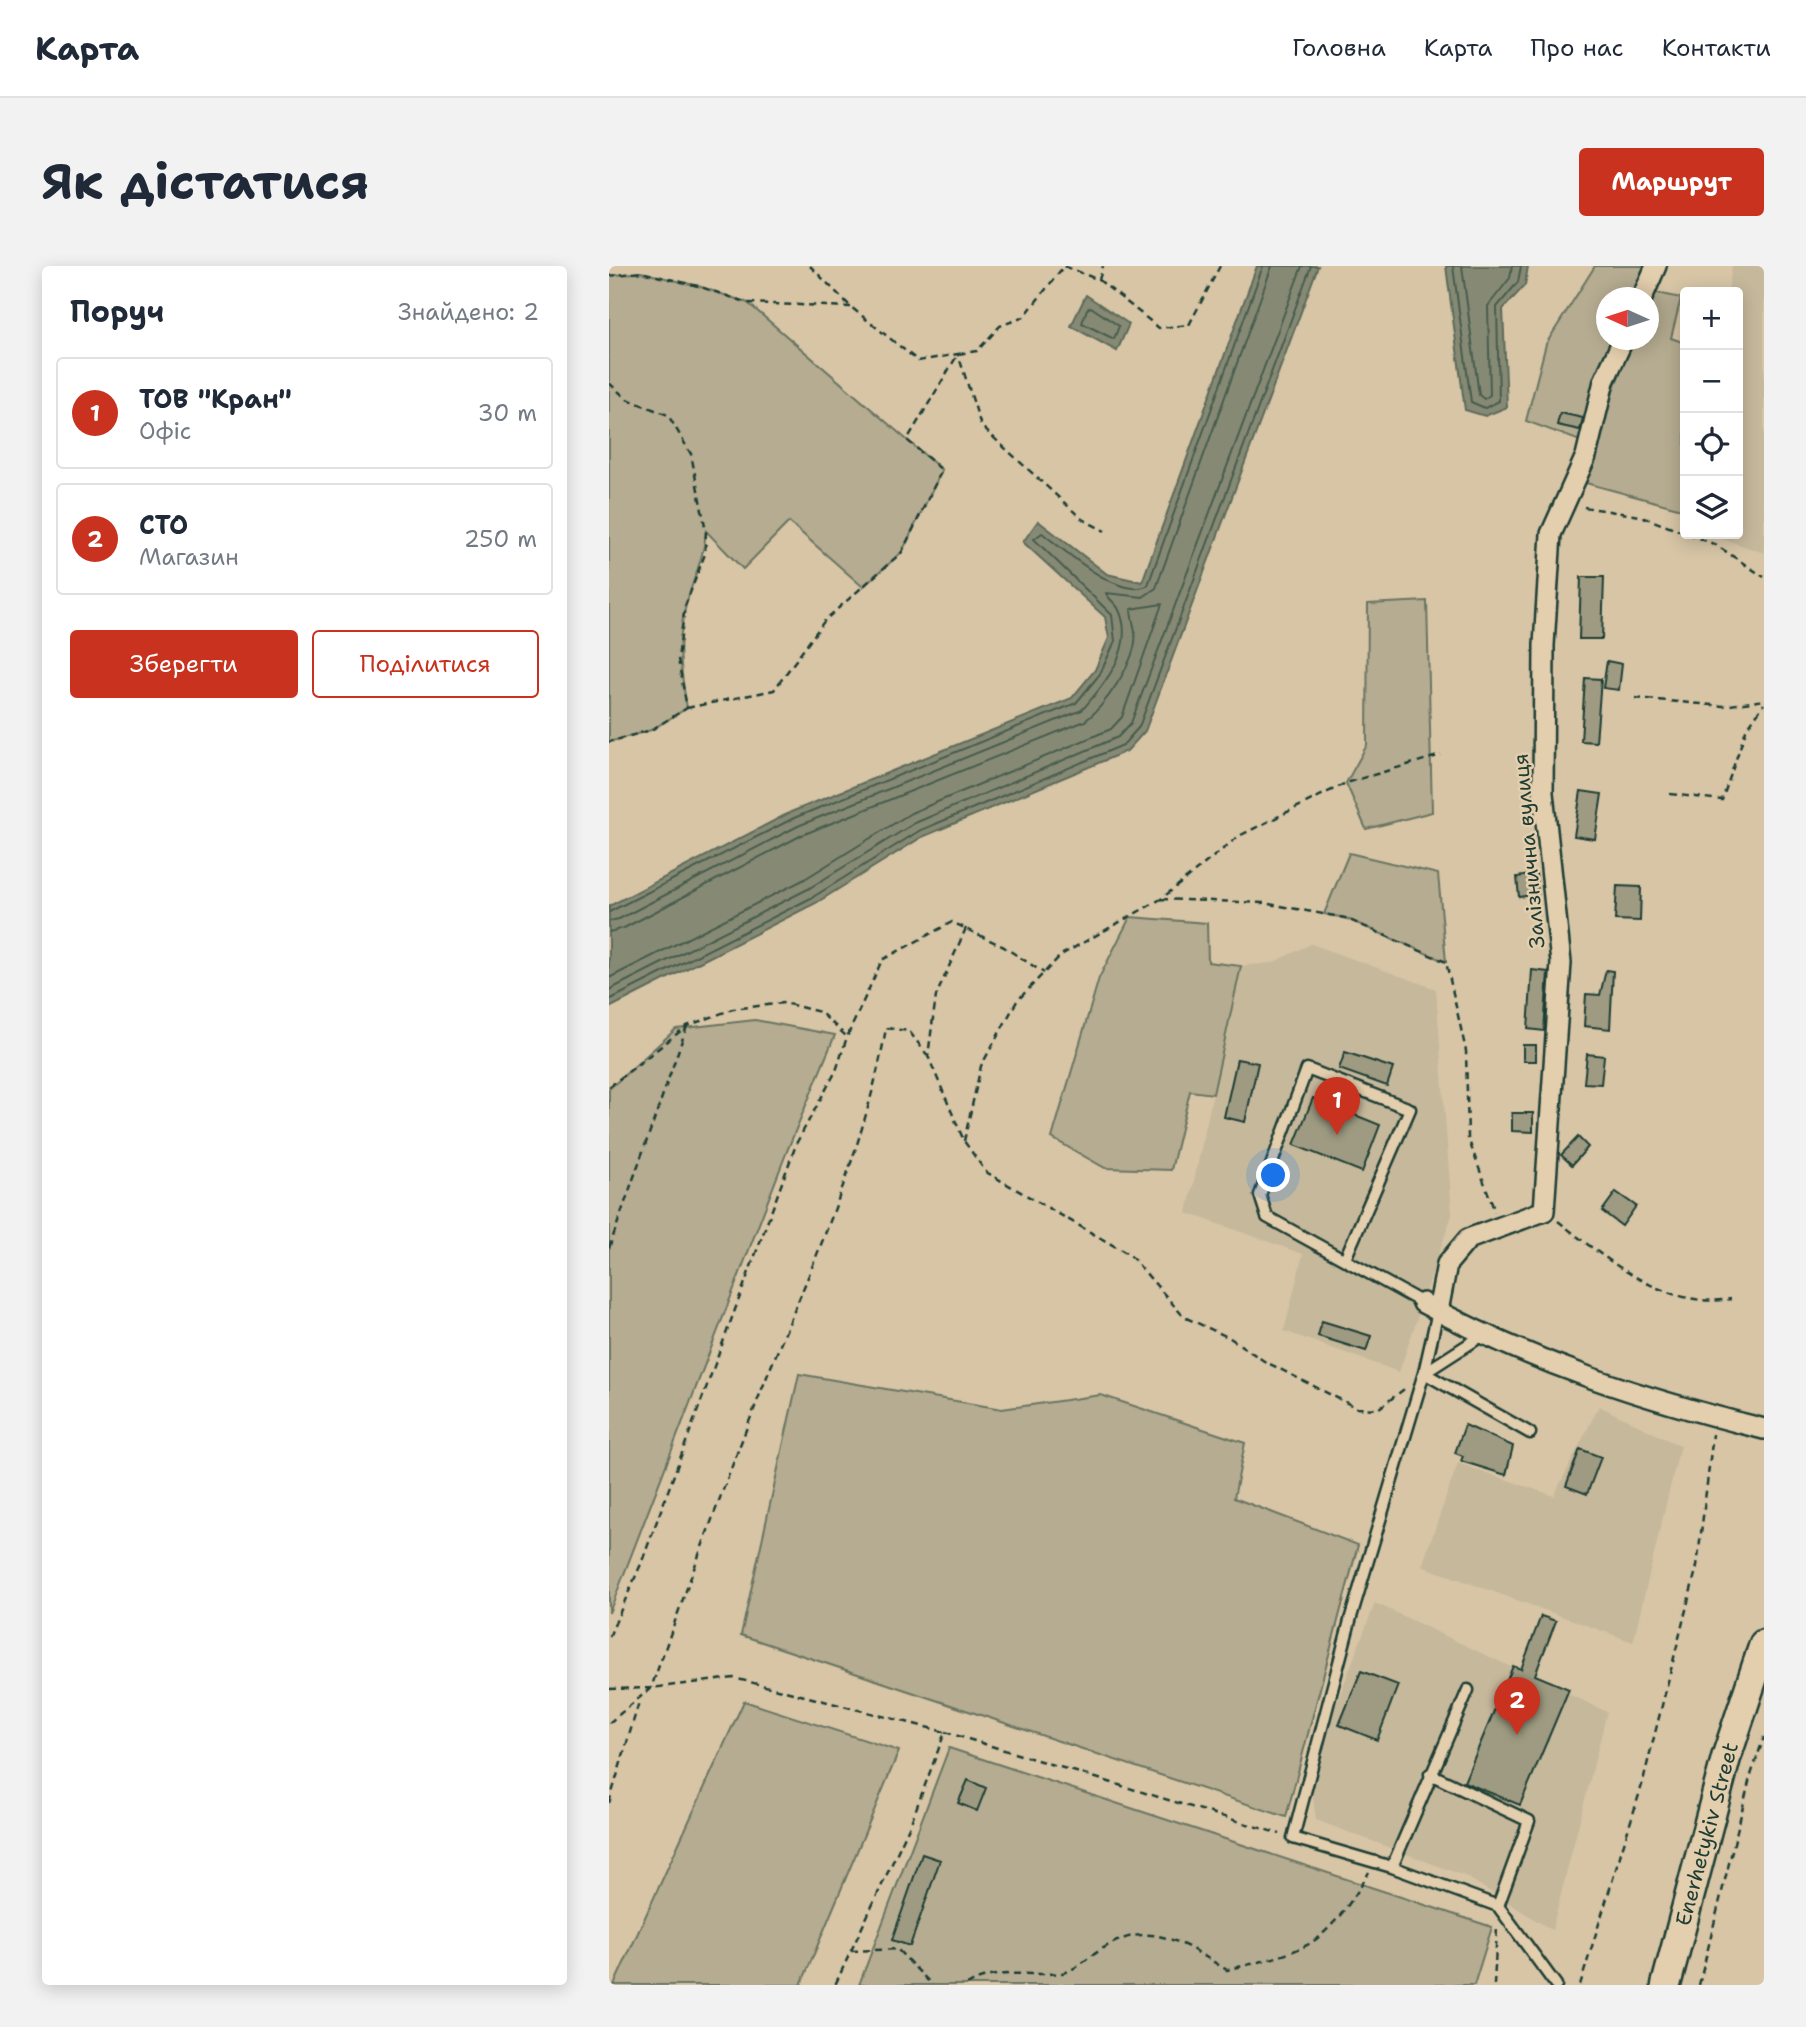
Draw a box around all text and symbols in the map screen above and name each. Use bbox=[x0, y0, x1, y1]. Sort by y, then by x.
text: Карта bbox=[35, 26, 139, 71]
text: Головна bbox=[1292, 32, 1386, 64]
text: Карта bbox=[1424, 32, 1493, 64]
text: Про нас bbox=[1531, 32, 1624, 64]
text: Контакти bbox=[1662, 32, 1771, 64]
button: Маршрут bbox=[1579, 148, 1764, 216]
text: Як дістатися bbox=[42, 149, 369, 215]
north arrow bbox=[1596, 287, 1659, 350]
map controls bbox=[1680, 287, 1743, 539]
button: + bbox=[1680, 287, 1743, 350]
text: Поруч bbox=[70, 291, 164, 332]
text: Знайдено: 2 bbox=[398, 297, 539, 327]
button: − bbox=[1680, 350, 1743, 413]
text: ТОВ "Кран" bbox=[139, 381, 292, 416]
text: 1 bbox=[90, 398, 100, 428]
text: 30 m bbox=[478, 398, 537, 428]
button: locate bbox=[1680, 413, 1743, 476]
text: Офіс bbox=[139, 416, 191, 446]
button: layers bbox=[1680, 476, 1743, 539]
text: СТО bbox=[139, 507, 188, 542]
text: 2 bbox=[87, 524, 103, 554]
text: 250 m bbox=[464, 524, 537, 554]
text: Магазин bbox=[139, 542, 239, 572]
button: Зберегти bbox=[70, 630, 298, 698]
button: Поділитися bbox=[312, 630, 539, 698]
street label: Залізнична вулиця bbox=[1507, 752, 1551, 950]
pin: 1 bbox=[1314, 1077, 1360, 1135]
your location bbox=[1256, 1158, 1290, 1192]
pin: 2 bbox=[1494, 1677, 1540, 1735]
street label: Enerhetykiv Street bbox=[1669, 1739, 1745, 1929]

